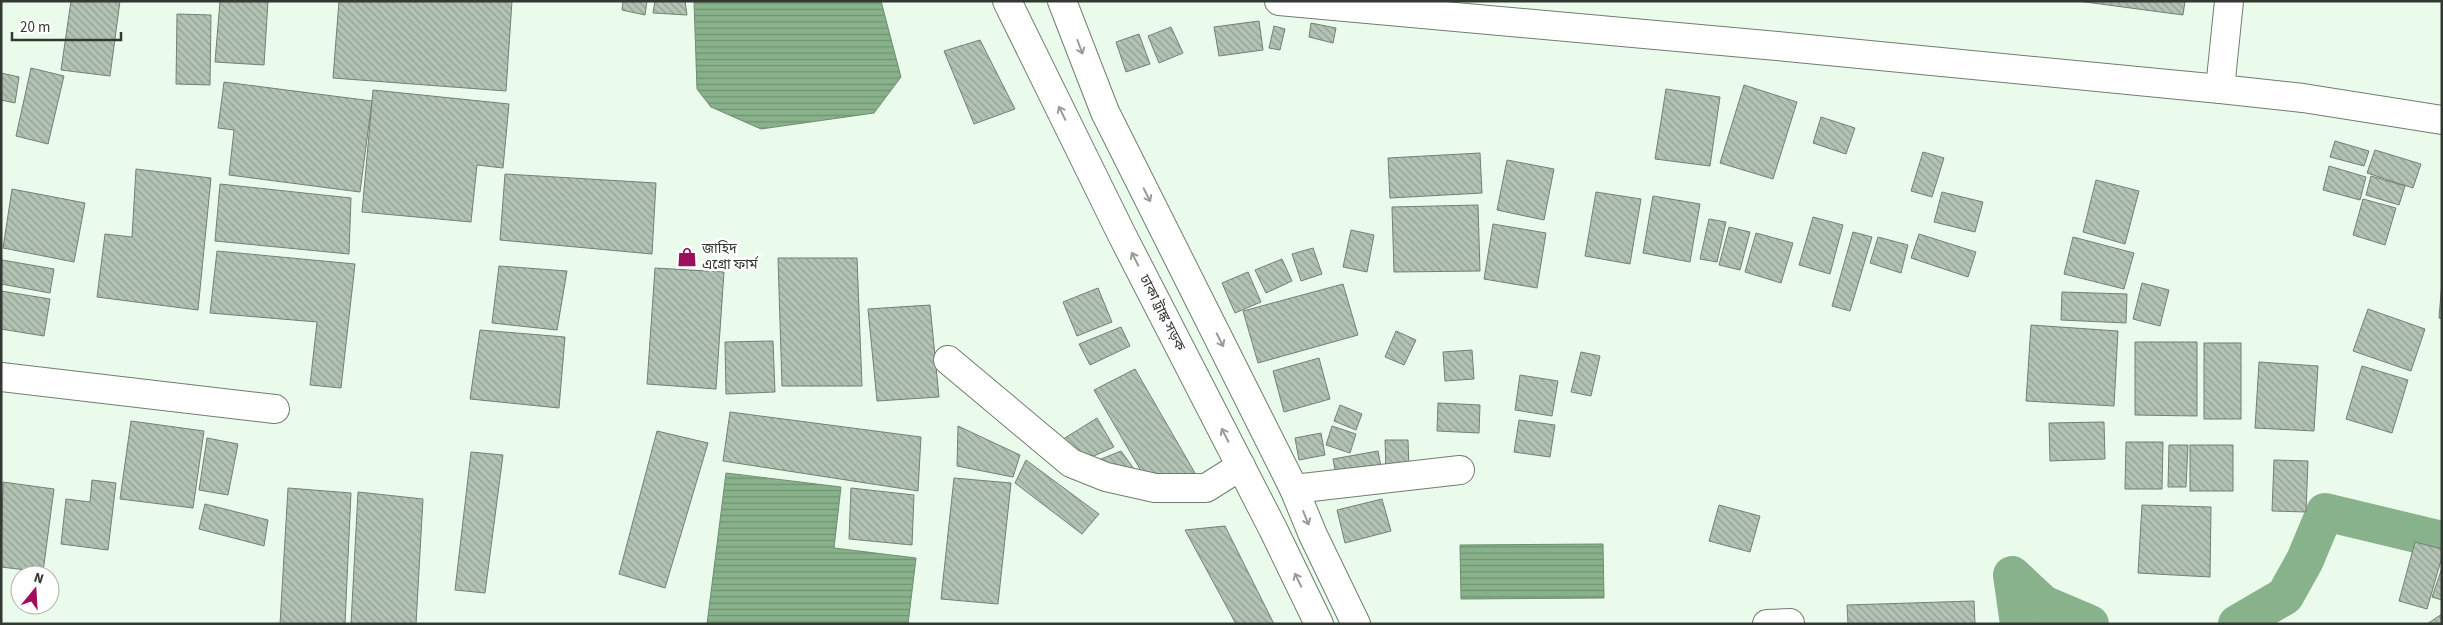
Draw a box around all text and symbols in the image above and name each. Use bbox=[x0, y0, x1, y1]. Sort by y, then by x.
scale bar bbox=[12, 10, 121, 42]
text: 20 m bbox=[20, 17, 50, 38]
one-way arrow bbox=[1076, 38, 1085, 54]
one-way arrow bbox=[1057, 106, 1067, 121]
one-way arrow bbox=[1142, 187, 1152, 202]
place label: জাহিদ এগ্রো ফার্ম bbox=[701, 239, 759, 275]
shop icon: জাহিদ এগ্রো ফার্ম bbox=[676, 246, 698, 268]
one-way arrow bbox=[1129, 252, 1139, 267]
street label: ঢাকা ট্রাঙ্ক সড়ক bbox=[1134, 271, 1190, 355]
one-way arrow bbox=[1215, 332, 1225, 347]
one-way arrow bbox=[1220, 427, 1230, 442]
one-way arrow bbox=[1302, 510, 1311, 525]
north arrow bbox=[10, 565, 60, 615]
text: N bbox=[31, 568, 46, 590]
one-way arrow bbox=[1293, 573, 1302, 588]

